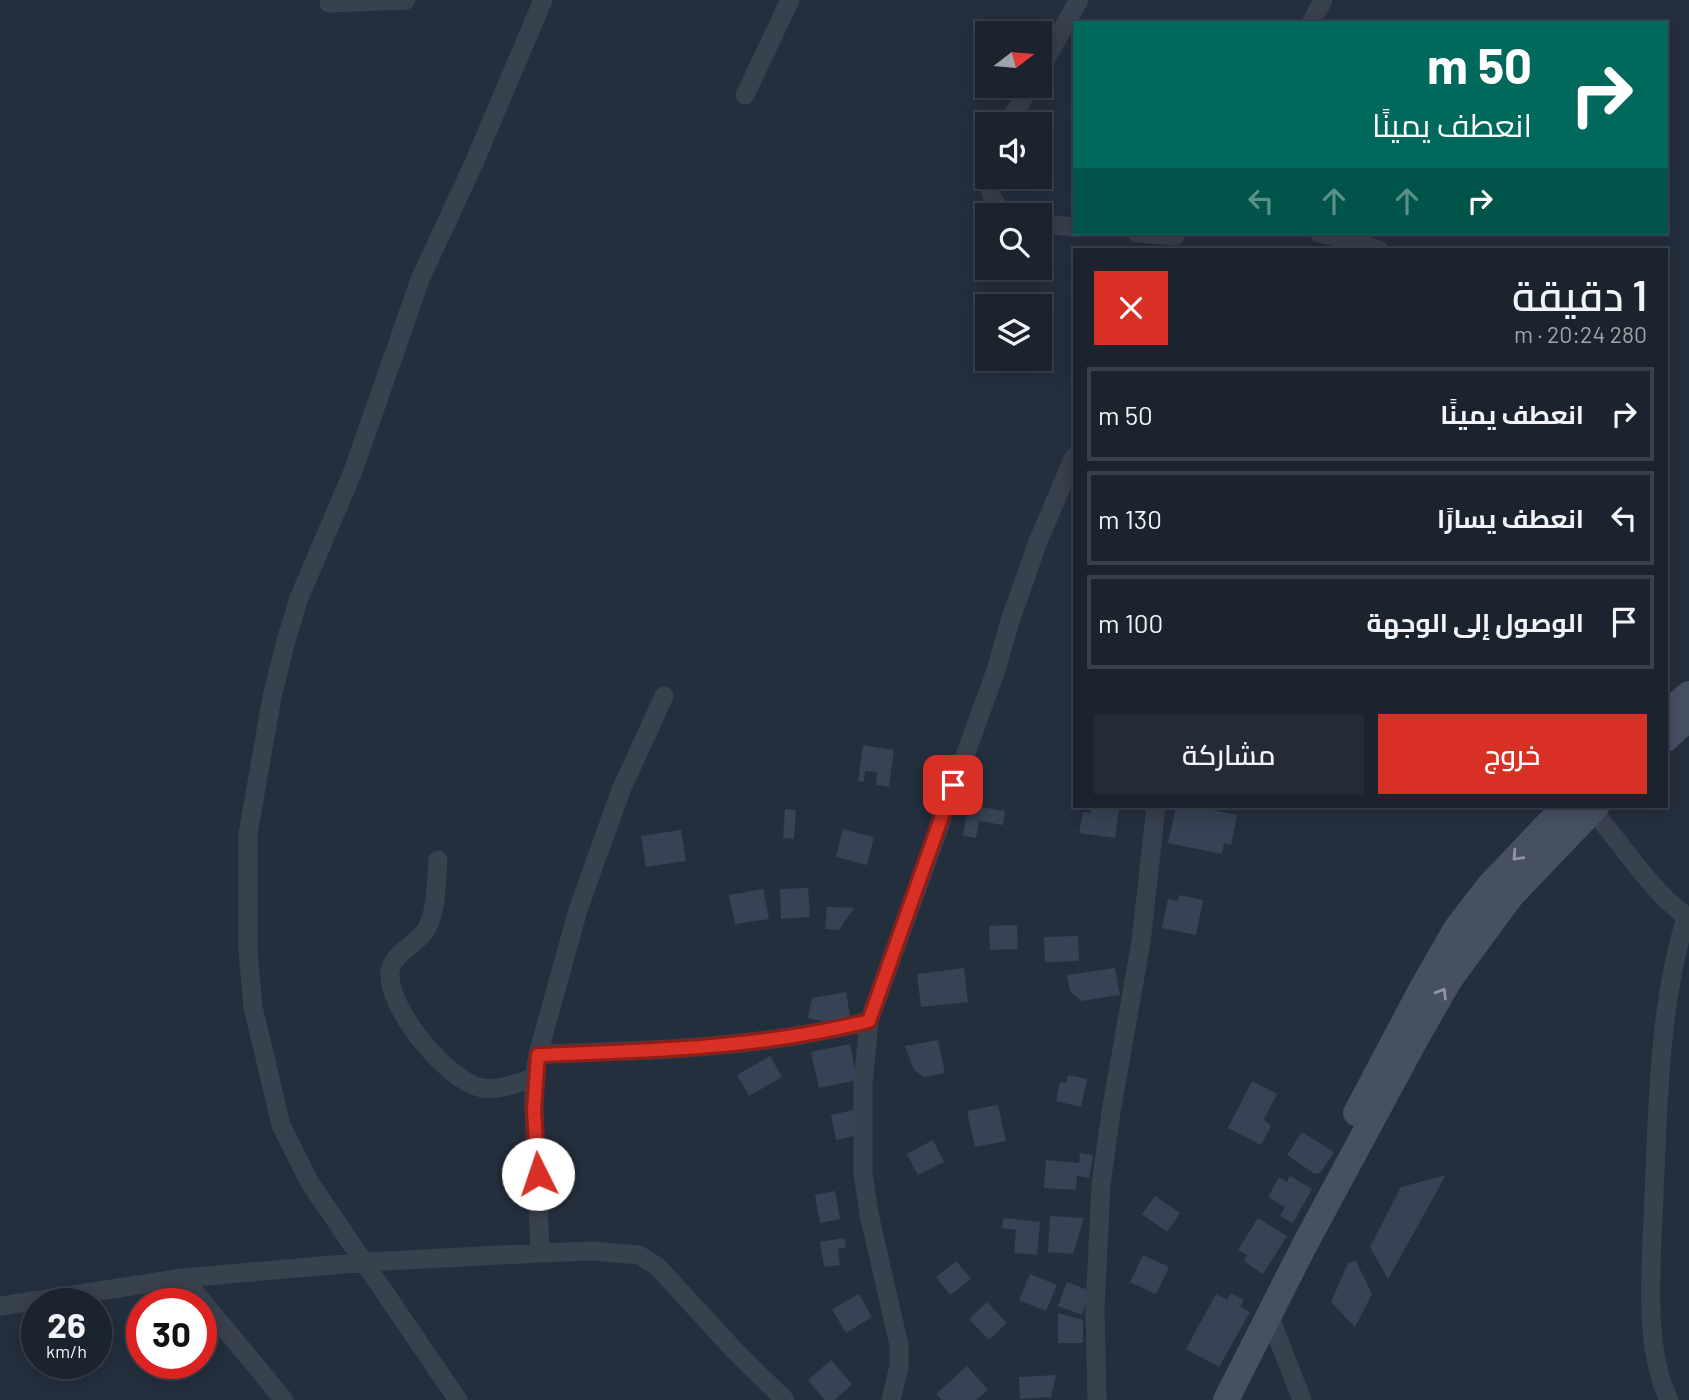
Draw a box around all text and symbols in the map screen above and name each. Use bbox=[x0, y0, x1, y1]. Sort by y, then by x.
north arrow bbox=[975, 21, 1052, 98]
map controls bbox=[975, 21, 1052, 371]
text: 50 m bbox=[1427, 35, 1532, 94]
icon: right bbox=[1556, 49, 1647, 140]
text: انعطف يمينًا bbox=[1372, 105, 1532, 143]
button: sound bbox=[975, 112, 1052, 189]
icon: left bbox=[1242, 182, 1280, 220]
icon: ahead bbox=[1315, 182, 1353, 220]
icon: ahead bbox=[1388, 182, 1426, 220]
icon: right bbox=[1461, 182, 1499, 220]
button: search bbox=[975, 203, 1052, 280]
text: 1 دقيقة bbox=[1512, 269, 1647, 319]
button: close bbox=[1094, 271, 1168, 345]
button: layers bbox=[975, 294, 1052, 371]
text: 280 m · 20:24 bbox=[1514, 320, 1647, 348]
icon: right bbox=[1605, 395, 1643, 433]
text: انعطف يمينًا bbox=[1440, 398, 1584, 429]
text: 50 m bbox=[1098, 399, 1153, 430]
icon: left bbox=[1605, 499, 1643, 537]
text: انعطف يسارًا bbox=[1437, 502, 1584, 533]
text: 130 m bbox=[1098, 503, 1162, 534]
icon: arrive bbox=[1605, 603, 1643, 641]
text: الوصول إلى الوجهة bbox=[1366, 606, 1584, 637]
text: 100 m bbox=[1098, 607, 1163, 638]
button: مشاركة bbox=[1094, 714, 1364, 794]
button: خروج bbox=[1378, 714, 1647, 794]
pin bbox=[923, 755, 983, 815]
icon: arrive bbox=[934, 766, 972, 804]
one-way arrow bbox=[1512, 848, 1525, 861]
one-way arrow bbox=[1433, 988, 1446, 1001]
position arrow bbox=[501, 1137, 575, 1211]
speed limit sign: 30 bbox=[126, 1288, 217, 1379]
text: 26 bbox=[47, 1303, 86, 1345]
text: km/h bbox=[46, 1340, 87, 1362]

